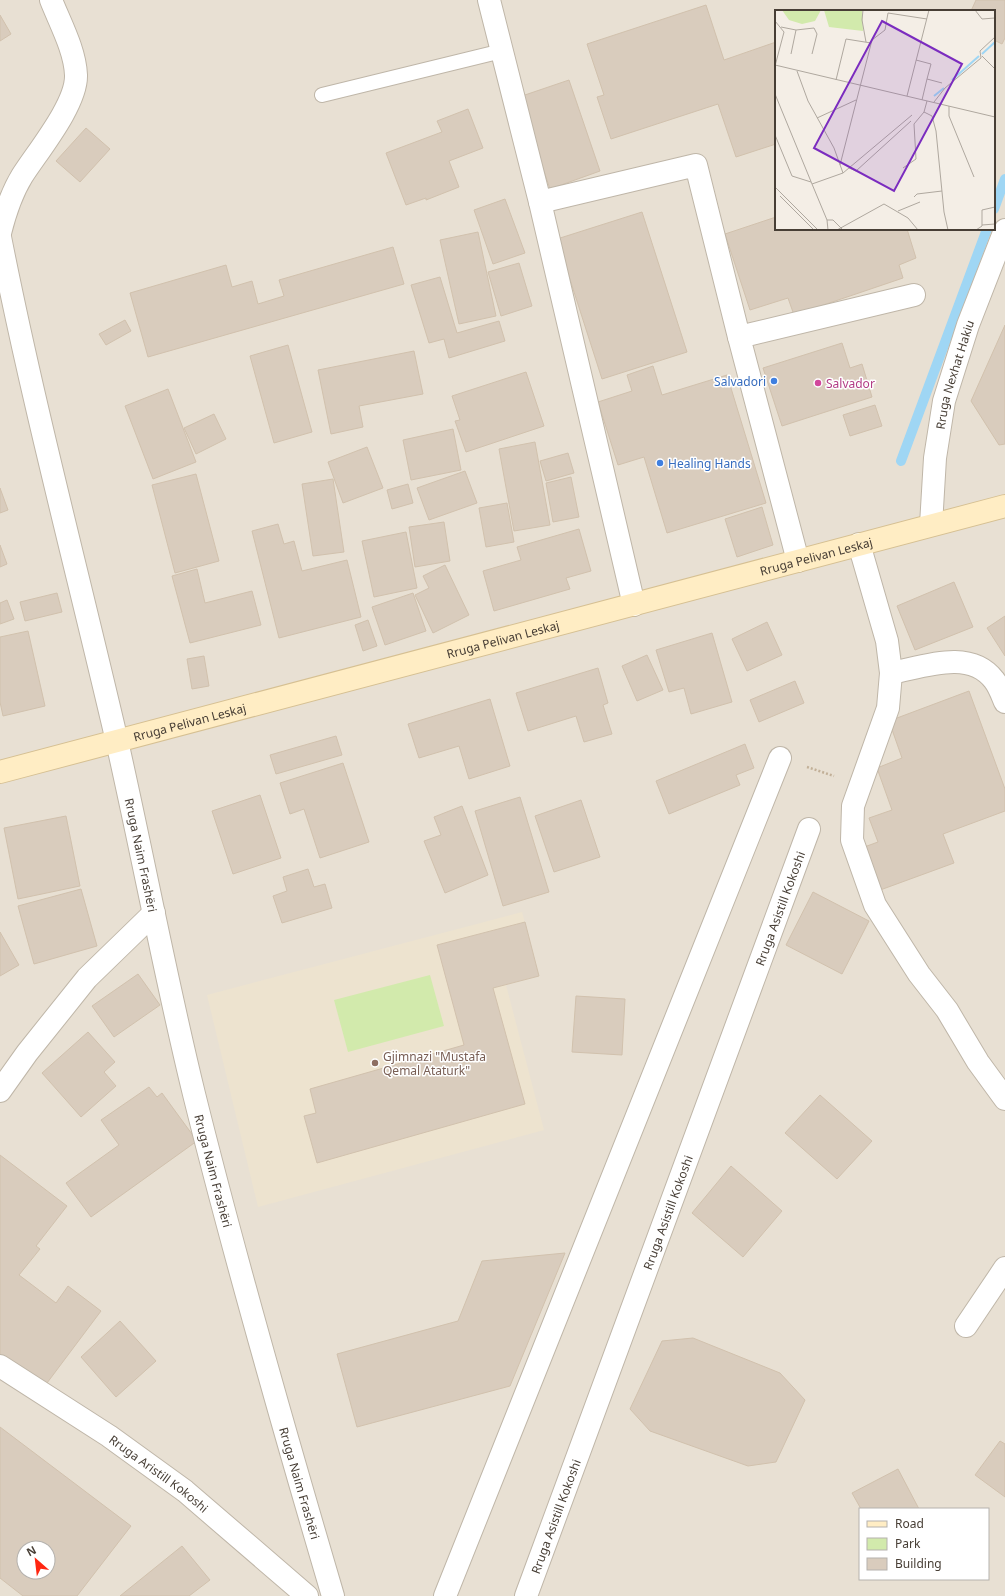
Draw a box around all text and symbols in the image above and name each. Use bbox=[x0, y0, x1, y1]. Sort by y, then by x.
inset map bbox=[775, 10, 995, 230]
street label: Rruga Nexhat Hakiu bbox=[931, 317, 978, 430]
place label: Salvadori bbox=[714, 373, 766, 390]
place label: Salvador bbox=[826, 375, 875, 392]
marker: Salvadori bbox=[769, 376, 779, 386]
marker: Salvador bbox=[813, 378, 823, 388]
place label: Healing Hands bbox=[668, 455, 751, 472]
marker: Healing Hands bbox=[655, 458, 665, 468]
street label: Rruga Pelivan Leskaj bbox=[758, 533, 874, 579]
street label: Rruga Pelivan Leskaj bbox=[445, 616, 561, 662]
street label: Rruga Pelivan Leskaj bbox=[131, 699, 248, 745]
street label: Rruga Naim Frashëri bbox=[121, 796, 162, 914]
street label: Rruga Asistill Kokoshi bbox=[751, 849, 809, 968]
place label: Gjimnazi "Mustafa Qemal Ataturk" bbox=[383, 1048, 486, 1079]
marker: Gjimnazi "Mustafa Qemal Ataturk" bbox=[370, 1058, 380, 1068]
street label: Rruga Naim Frashëri bbox=[191, 1112, 237, 1229]
street label: Rruga Asistill Kokoshi bbox=[639, 1153, 696, 1272]
street label: Rruga Naim Frashëri bbox=[276, 1425, 324, 1541]
street label: Rruga Aristill Kokoshi bbox=[106, 1431, 212, 1516]
street label: Rruga Asistill Kokoshi bbox=[527, 1457, 584, 1576]
legend bbox=[859, 1508, 989, 1580]
text: Road bbox=[895, 1515, 924, 1532]
text: Park bbox=[895, 1535, 921, 1552]
north arrow bbox=[16, 1540, 56, 1580]
text: N bbox=[24, 1542, 39, 1559]
text: Building bbox=[895, 1555, 942, 1572]

